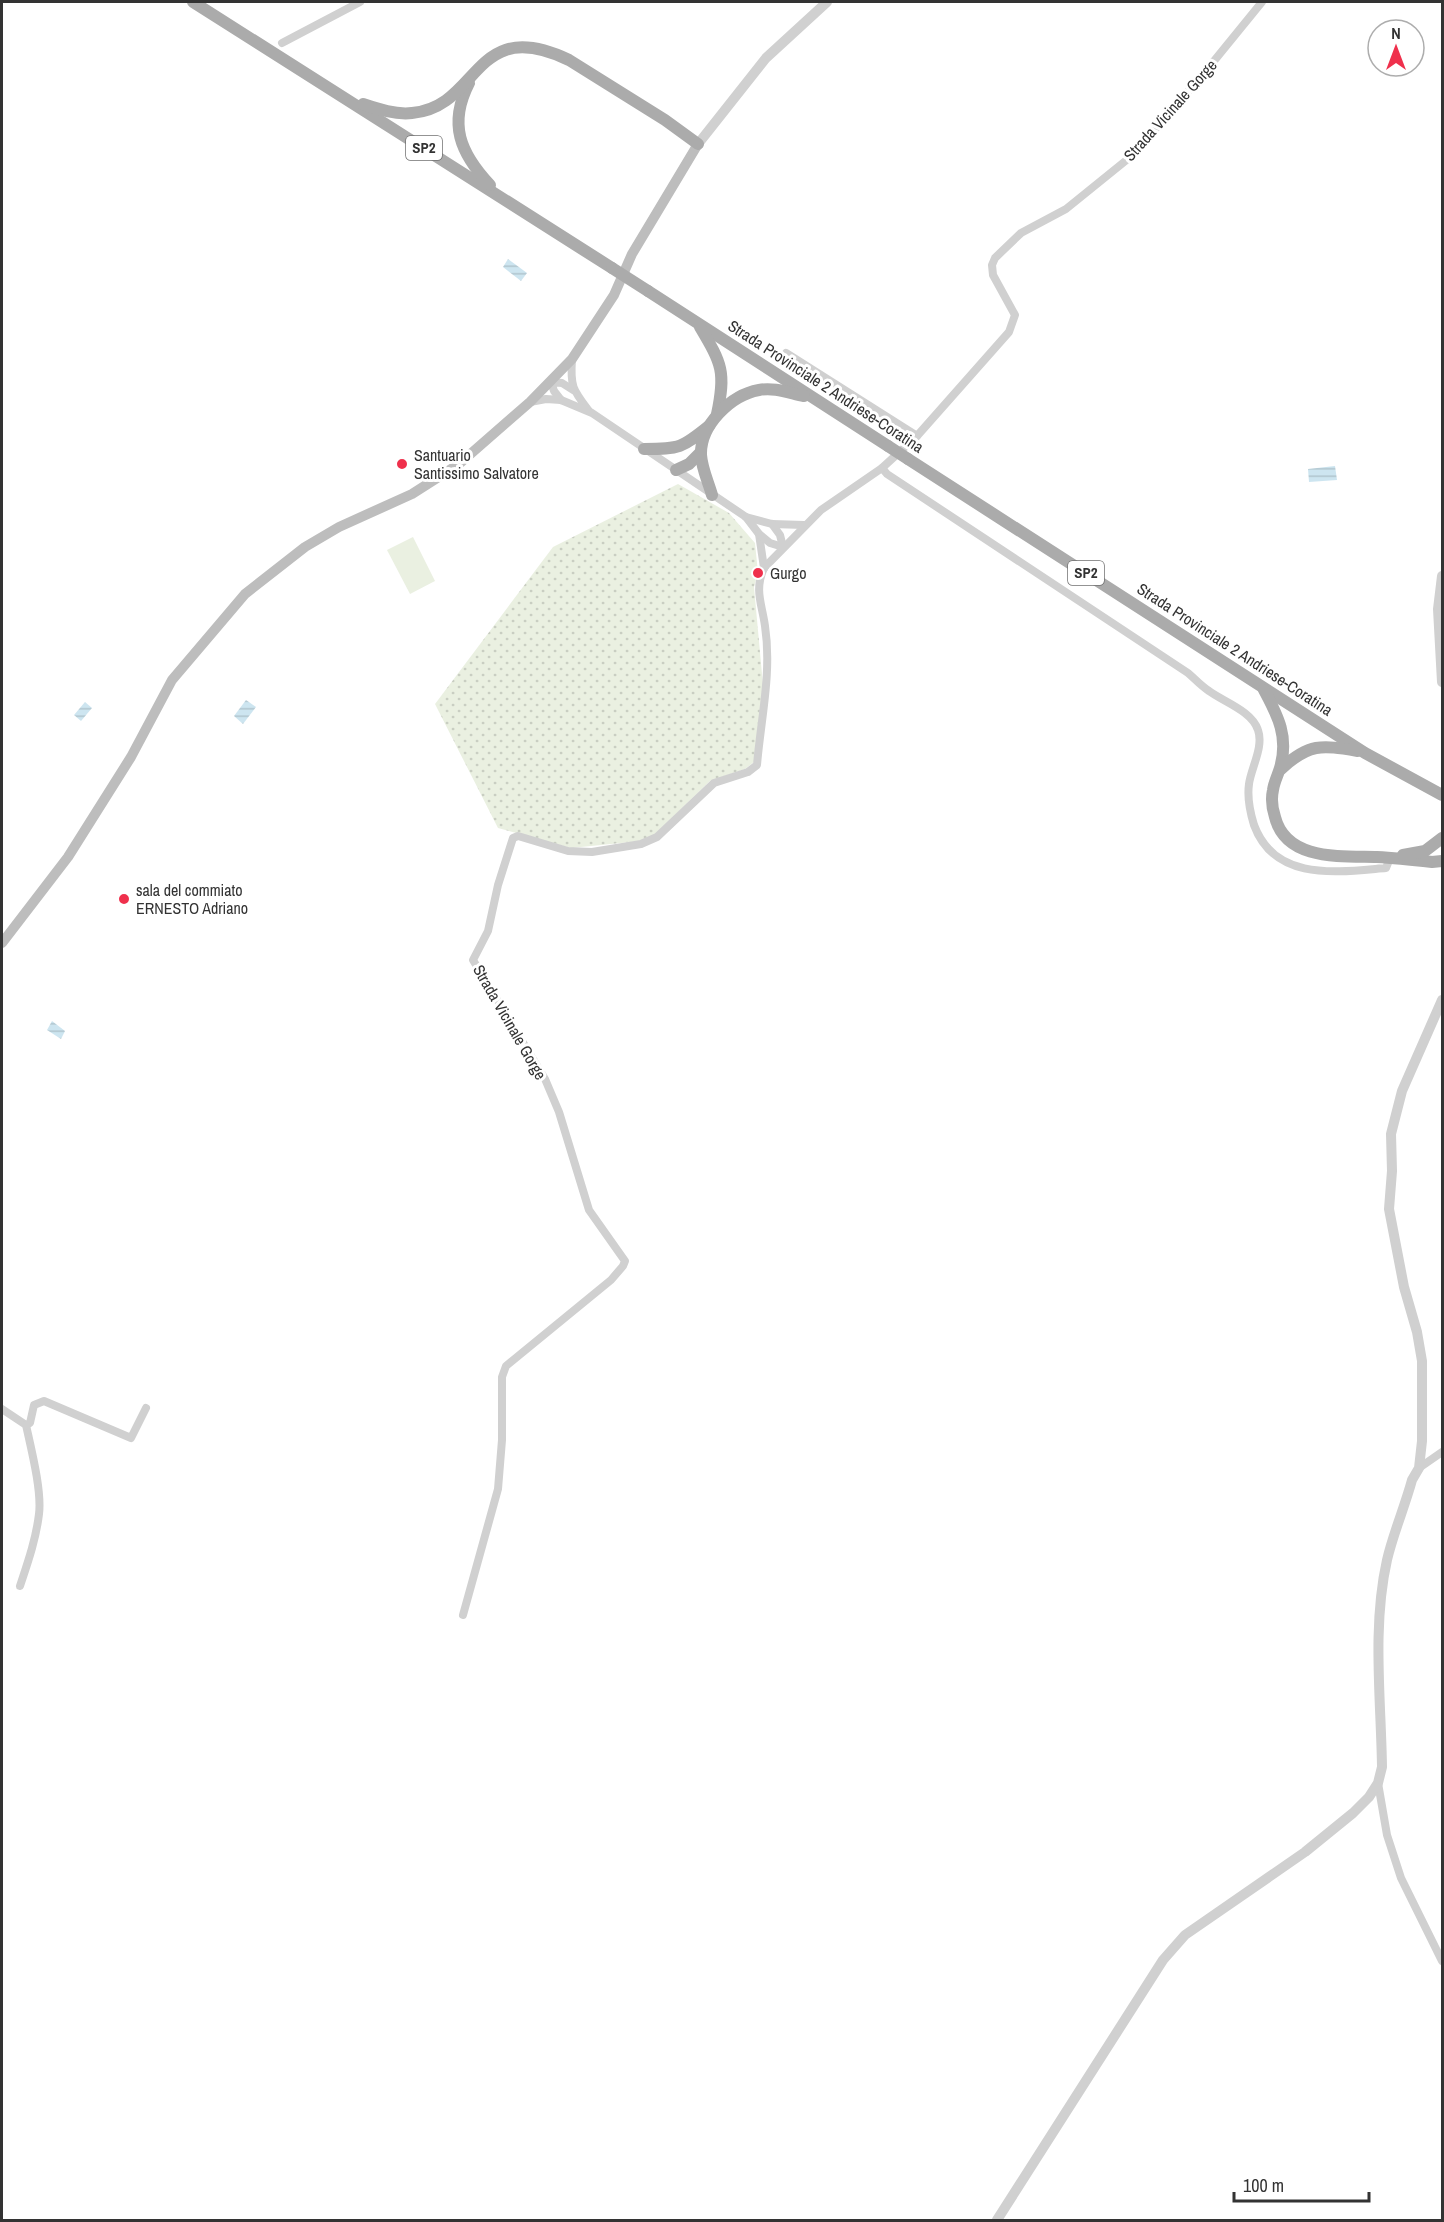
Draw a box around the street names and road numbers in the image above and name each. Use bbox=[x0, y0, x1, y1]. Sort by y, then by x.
street label: Strada Vicinale Gorge bbox=[1118, 54, 1222, 166]
road number: SP2 bbox=[406, 136, 442, 160]
street label: Strada Provinciale 2 Andriese-Coratina bbox=[724, 314, 929, 458]
road number: SP2 bbox=[1068, 561, 1104, 585]
street label: Strada Provinciale 2 Andriese-Coratina bbox=[1133, 577, 1338, 721]
street label: Strada Vicinale Gorge bbox=[468, 960, 552, 1084]

